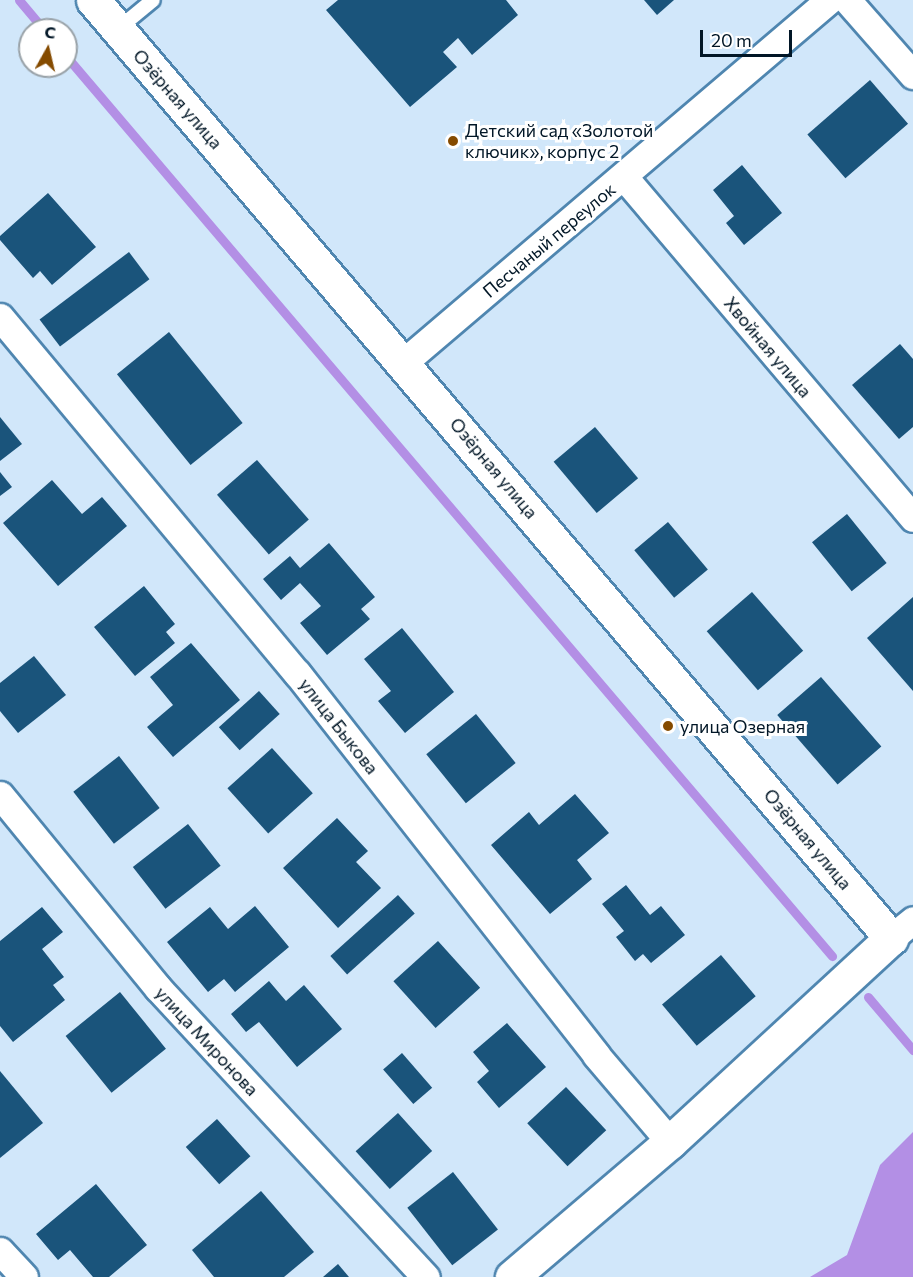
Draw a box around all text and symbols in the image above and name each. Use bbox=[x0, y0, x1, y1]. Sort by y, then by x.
north arrow bbox=[18, 18, 78, 78]
scale bar bbox=[703, 18, 794, 56]
text: С bbox=[44, 21, 57, 42]
text: 20 m bbox=[711, 29, 752, 51]
street label: Озёрная улица bbox=[129, 45, 227, 153]
place label: Детский сад «Золотой ключик», корпус 2 bbox=[465, 120, 653, 162]
marker: Детский сад «Золотой ключик», корпус 2 bbox=[446, 134, 460, 148]
street label: Песчаный переулок bbox=[478, 178, 620, 302]
street label: Хвойная улица bbox=[720, 292, 816, 402]
street label: Озёрная улица bbox=[446, 413, 542, 523]
street label: улица Быкова bbox=[295, 674, 383, 778]
place label: улица Озерная bbox=[680, 715, 805, 737]
marker: улица Озерная bbox=[661, 719, 675, 733]
street label: Озёрная улица bbox=[760, 784, 856, 894]
street label: улица Миронова bbox=[151, 982, 263, 1100]

